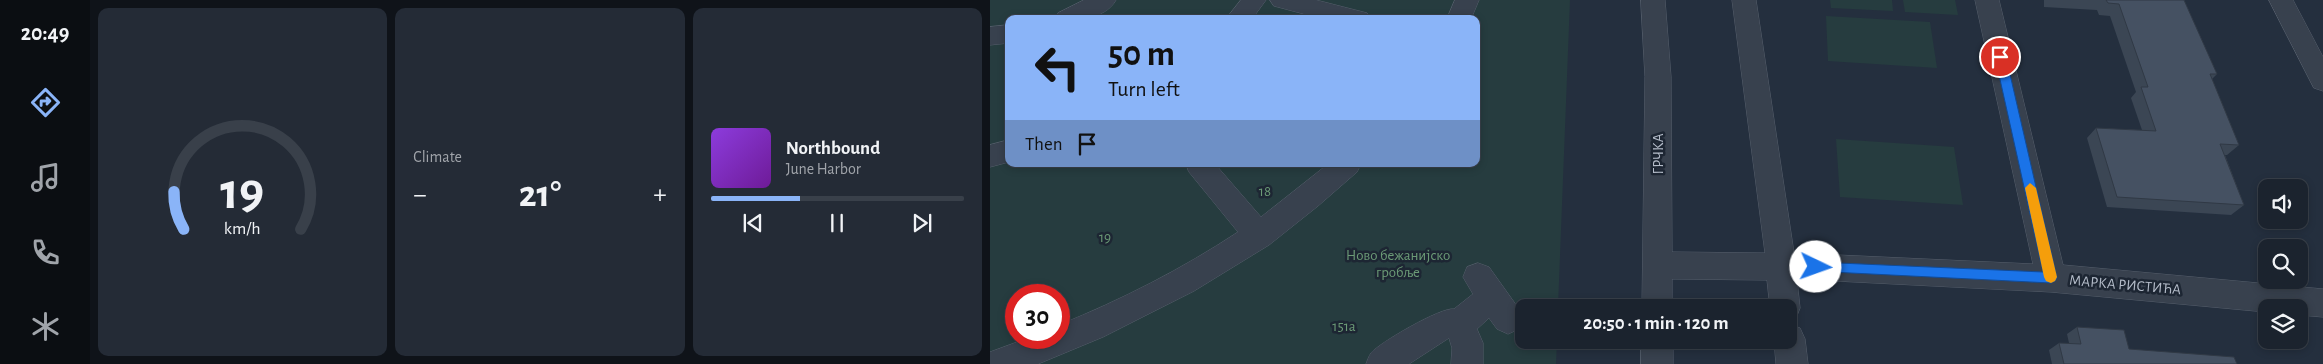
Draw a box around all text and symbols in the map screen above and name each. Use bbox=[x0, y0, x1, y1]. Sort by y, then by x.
text: 20:49 bbox=[21, 22, 69, 44]
icon: left bbox=[1025, 35, 1090, 100]
pin bbox=[1979, 36, 2021, 78]
text: 50 m bbox=[1108, 37, 1175, 72]
icon: arrive bbox=[1986, 43, 2014, 71]
text: Turn left bbox=[1108, 78, 1180, 100]
icon: directions bbox=[28, 85, 63, 120]
icon: arrive bbox=[1073, 130, 1101, 158]
street label: ГРЧКА bbox=[1651, 133, 1666, 175]
text: Then bbox=[1025, 135, 1063, 154]
text: Northbound bbox=[786, 139, 880, 158]
text: Climate bbox=[413, 149, 462, 165]
icon: music bbox=[28, 160, 63, 195]
text: June Harbor bbox=[786, 161, 861, 177]
text: 19 bbox=[221, 166, 265, 218]
text: 21° bbox=[519, 176, 561, 214]
map controls bbox=[2258, 179, 2308, 349]
button: sound bbox=[2258, 179, 2308, 229]
text: − bbox=[413, 181, 427, 209]
text: + bbox=[653, 181, 667, 209]
park label: 18 bbox=[1259, 184, 1271, 199]
icon: previous bbox=[739, 209, 767, 237]
icon: pause bbox=[823, 209, 851, 237]
icon: next bbox=[908, 209, 936, 237]
text: km/h bbox=[224, 220, 261, 238]
park label: 19 bbox=[1099, 230, 1111, 245]
icon: phone bbox=[28, 235, 63, 270]
button: search bbox=[2258, 239, 2308, 289]
position arrow bbox=[1789, 240, 1841, 292]
park label: Ново бежанијско гробље bbox=[1346, 248, 1450, 280]
street label: МАРКА РИСТИЋА bbox=[2068, 273, 2182, 297]
speed limit sign: 30 bbox=[1005, 284, 1070, 349]
button: layers bbox=[2258, 299, 2308, 349]
icon: climate bbox=[28, 309, 63, 344]
text: 20:50 · 1 min · 120 m bbox=[1583, 314, 1729, 333]
park label: 151a bbox=[1332, 319, 1356, 334]

